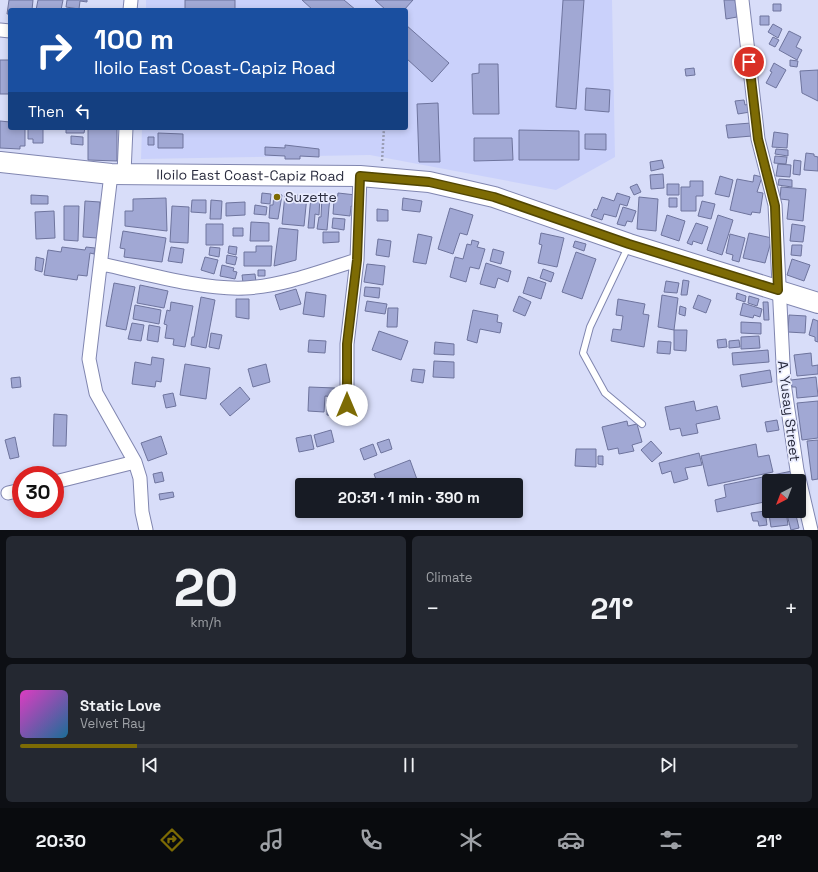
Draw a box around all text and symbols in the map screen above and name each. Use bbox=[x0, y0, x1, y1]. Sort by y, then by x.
text: 100 m bbox=[94, 21, 174, 57]
icon: right bbox=[28, 24, 80, 76]
pin bbox=[732, 45, 766, 79]
icon: arrive bbox=[738, 51, 760, 73]
text: Iloilo East Coast-Capiz Road bbox=[94, 56, 336, 79]
icon: left bbox=[72, 100, 94, 122]
text: Then bbox=[28, 102, 64, 121]
street label: Iloilo East Coast-Capiz Road bbox=[156, 165, 344, 185]
place label: Suzette bbox=[285, 188, 337, 206]
marker: Suzette bbox=[272, 192, 282, 202]
street label: A. Yusay Street bbox=[774, 360, 804, 462]
position arrow bbox=[326, 384, 368, 426]
speed limit sign: 30 bbox=[12, 466, 64, 518]
north arrow bbox=[762, 474, 806, 518]
map controls bbox=[762, 474, 806, 518]
text: 20:31 · 1 min · 390 m bbox=[338, 488, 480, 507]
text: 20 bbox=[174, 555, 238, 621]
text: Climate bbox=[426, 569, 472, 586]
text: 21° bbox=[590, 589, 634, 628]
text: − bbox=[426, 594, 440, 622]
text: + bbox=[784, 594, 798, 622]
text: km/h bbox=[191, 614, 221, 631]
text: Static Love bbox=[80, 696, 161, 715]
text: Velvet Ray bbox=[80, 715, 145, 732]
icon: previous bbox=[139, 754, 161, 776]
icon: pause bbox=[398, 754, 420, 776]
icon: next bbox=[657, 754, 679, 776]
icon: directions bbox=[158, 826, 186, 854]
icon: music bbox=[258, 826, 286, 854]
icon: phone bbox=[357, 826, 385, 854]
icon: climate bbox=[457, 826, 485, 854]
icon: car bbox=[557, 826, 585, 854]
icon: filters bbox=[657, 826, 685, 854]
text: 20:30 bbox=[36, 829, 86, 852]
text: 21° bbox=[756, 829, 782, 852]

